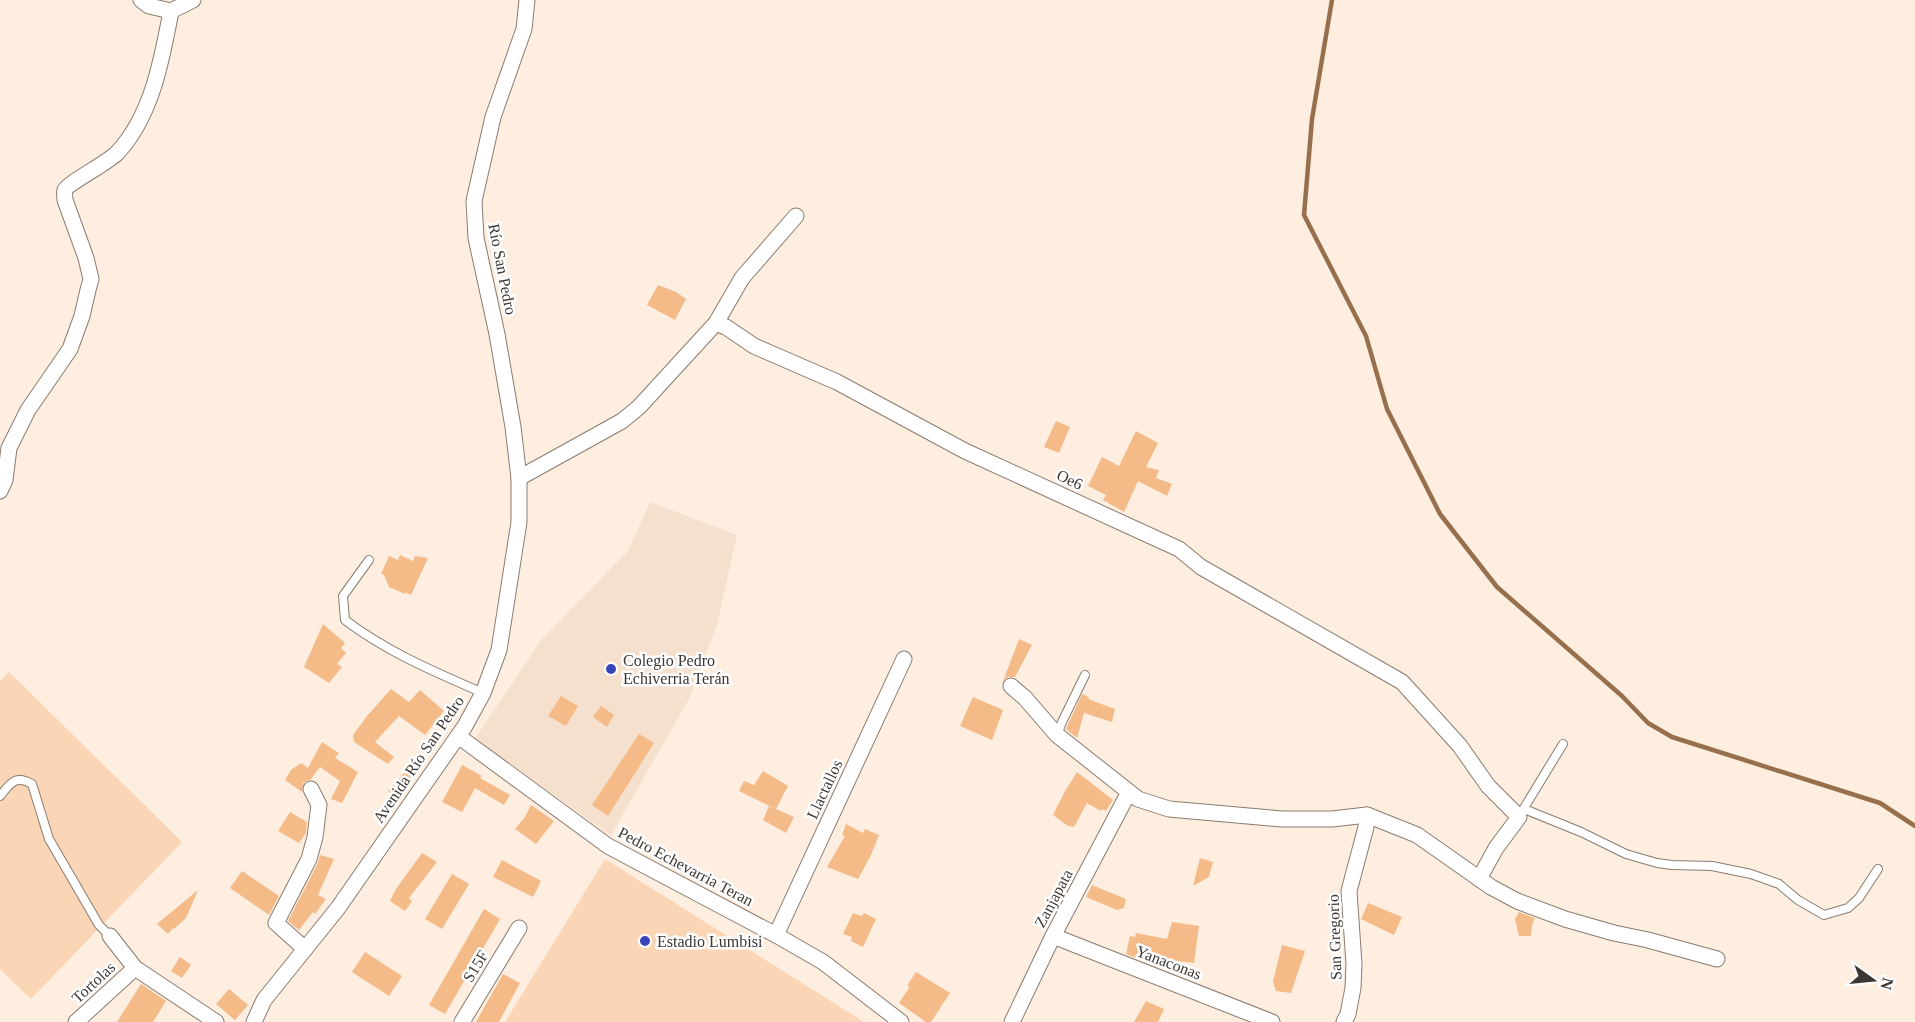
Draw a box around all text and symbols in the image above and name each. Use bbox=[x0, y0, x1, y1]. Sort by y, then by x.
street label: Río San Pedro bbox=[485, 222, 520, 316]
street label: Oe6 bbox=[1054, 466, 1085, 493]
place label: Colegio Pedro Echiverria Terán bbox=[623, 652, 730, 687]
marker: Colegio Pedro Echiverria Terán bbox=[604, 662, 618, 676]
street label: Avenida Río San Pedro bbox=[370, 693, 467, 826]
street label: Llactallos bbox=[803, 757, 845, 821]
street label: Pedro Echevarria Teran bbox=[615, 824, 756, 909]
street label: Zanjapata bbox=[1031, 866, 1077, 931]
street label: San Gregorio bbox=[1325, 894, 1345, 980]
place label: Estadio Lumbisi bbox=[657, 933, 763, 950]
marker: Estadio Lumbisi bbox=[638, 934, 652, 948]
street label: Yanaconas bbox=[1134, 942, 1204, 983]
street label: S15F bbox=[459, 947, 491, 985]
north arrow bbox=[1843, 950, 1903, 1010]
street label: Tortolas bbox=[68, 958, 118, 1006]
text: N bbox=[1877, 976, 1897, 992]

